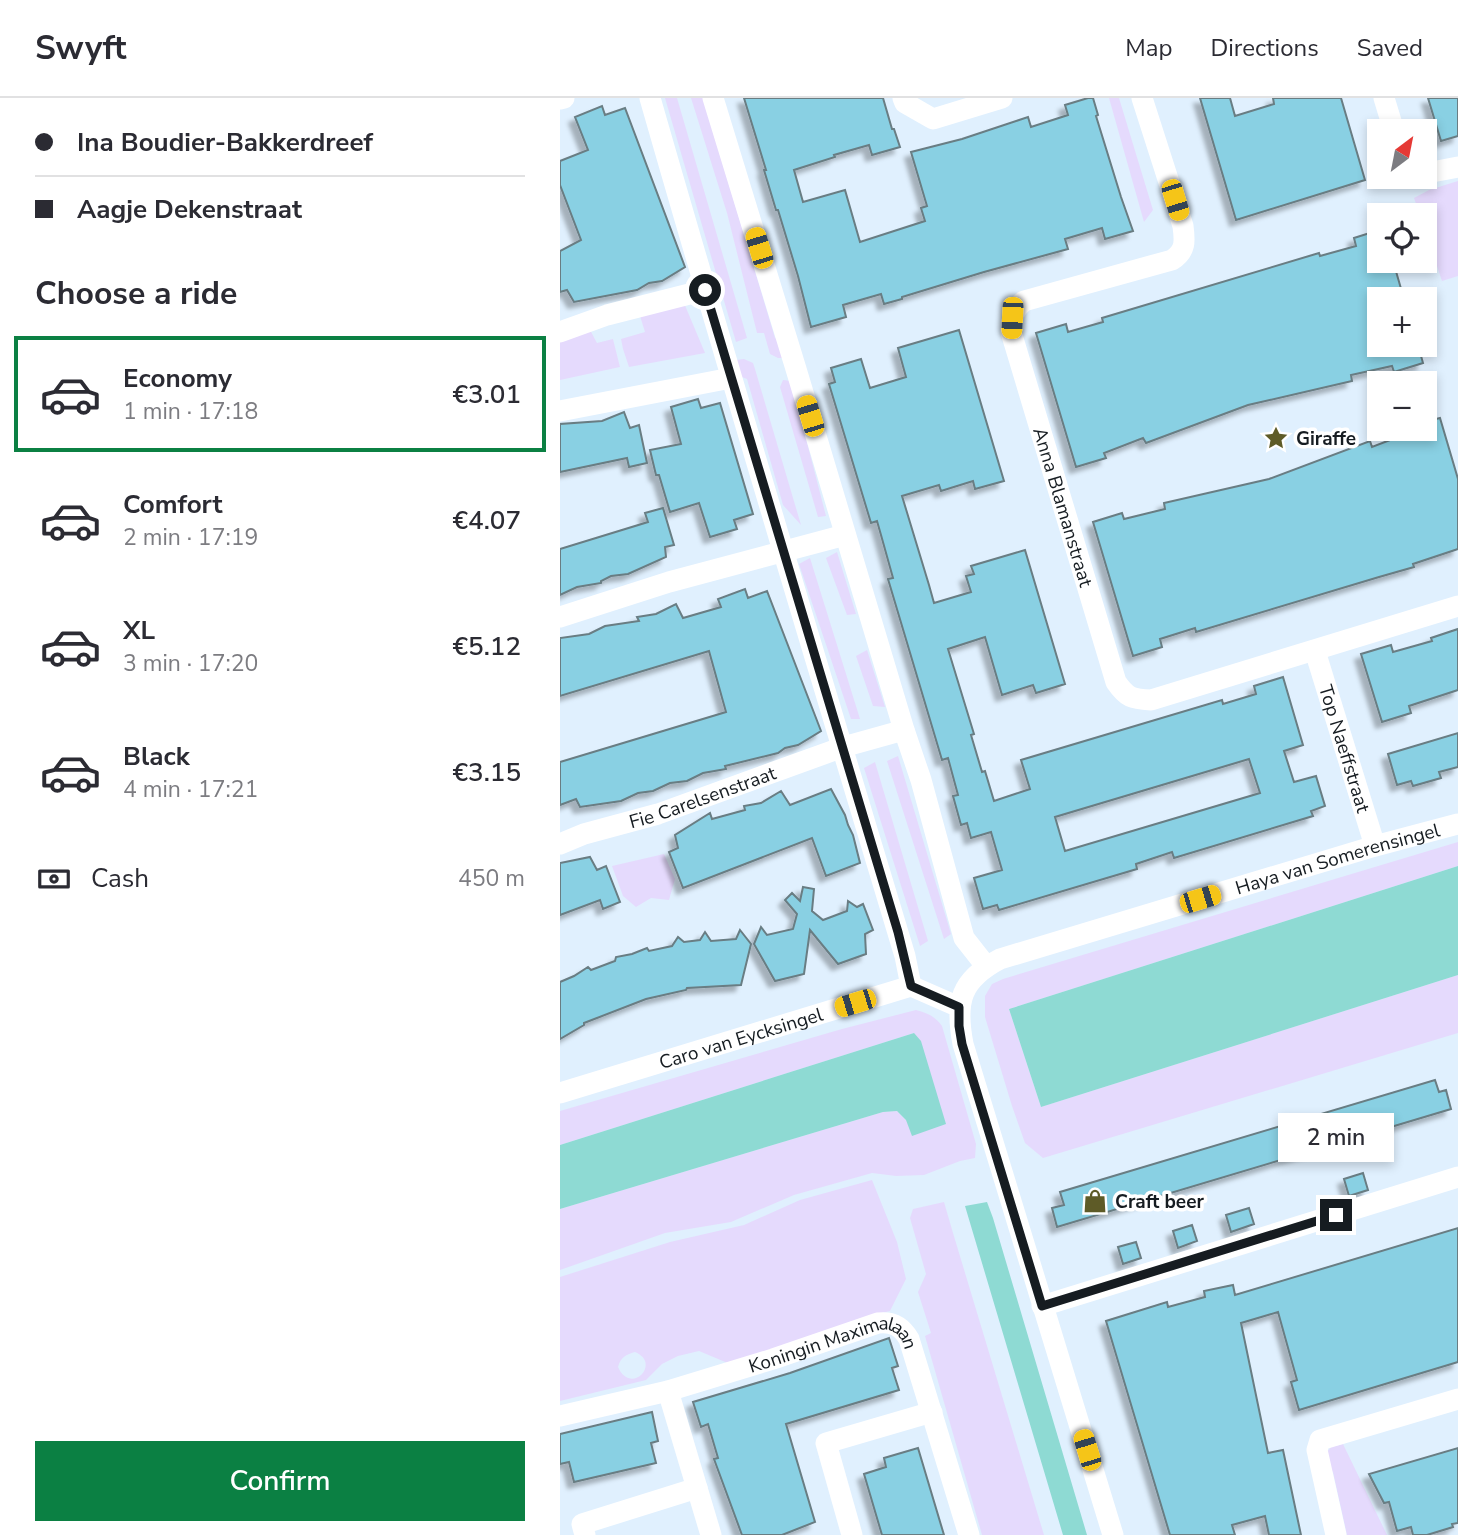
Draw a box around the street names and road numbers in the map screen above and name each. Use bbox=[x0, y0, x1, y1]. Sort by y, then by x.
street label: Anna Blamanstraat bbox=[1026, 424, 1099, 590]
street label: Top Naeffstraat bbox=[1312, 682, 1376, 816]
street label: Fie Carelsenstraat bbox=[626, 760, 780, 835]
street label: Haya van Somerensingel bbox=[1232, 817, 1443, 901]
street label: Caro van Eycksingel bbox=[656, 1002, 827, 1076]
street label: Koningin Maximalaan bbox=[745, 1311, 923, 1380]

